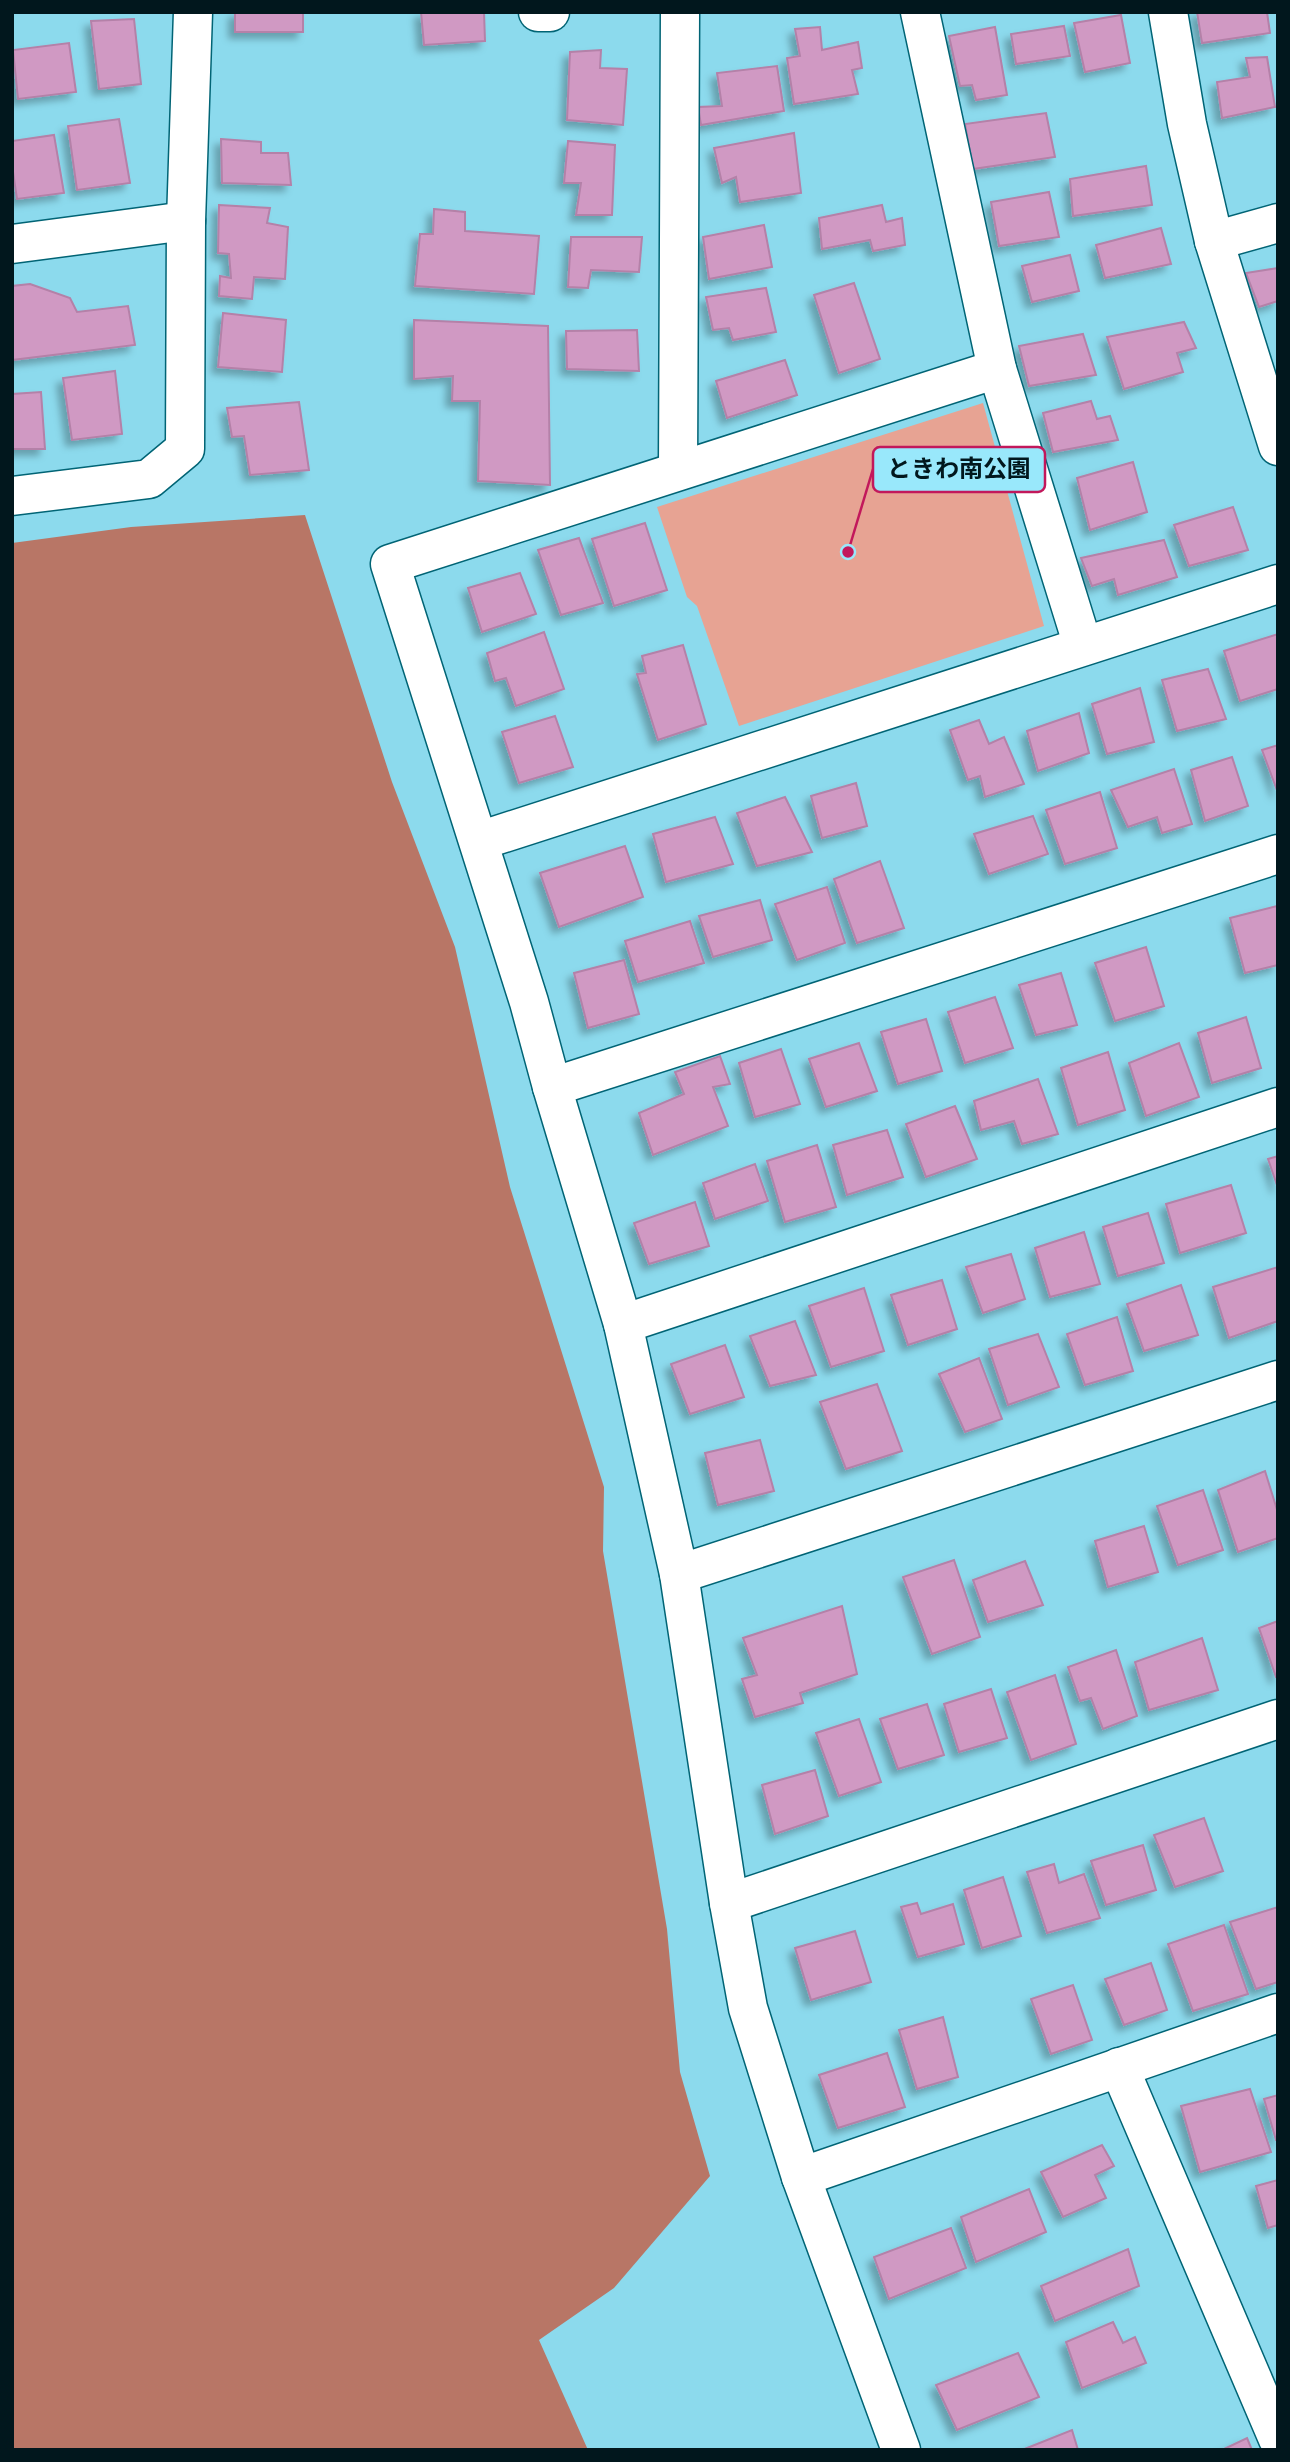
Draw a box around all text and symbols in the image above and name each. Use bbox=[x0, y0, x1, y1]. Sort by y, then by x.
callout: ときわ南公園 bbox=[873, 447, 1045, 492]
text: ときわ南公園 bbox=[887, 455, 1031, 482]

